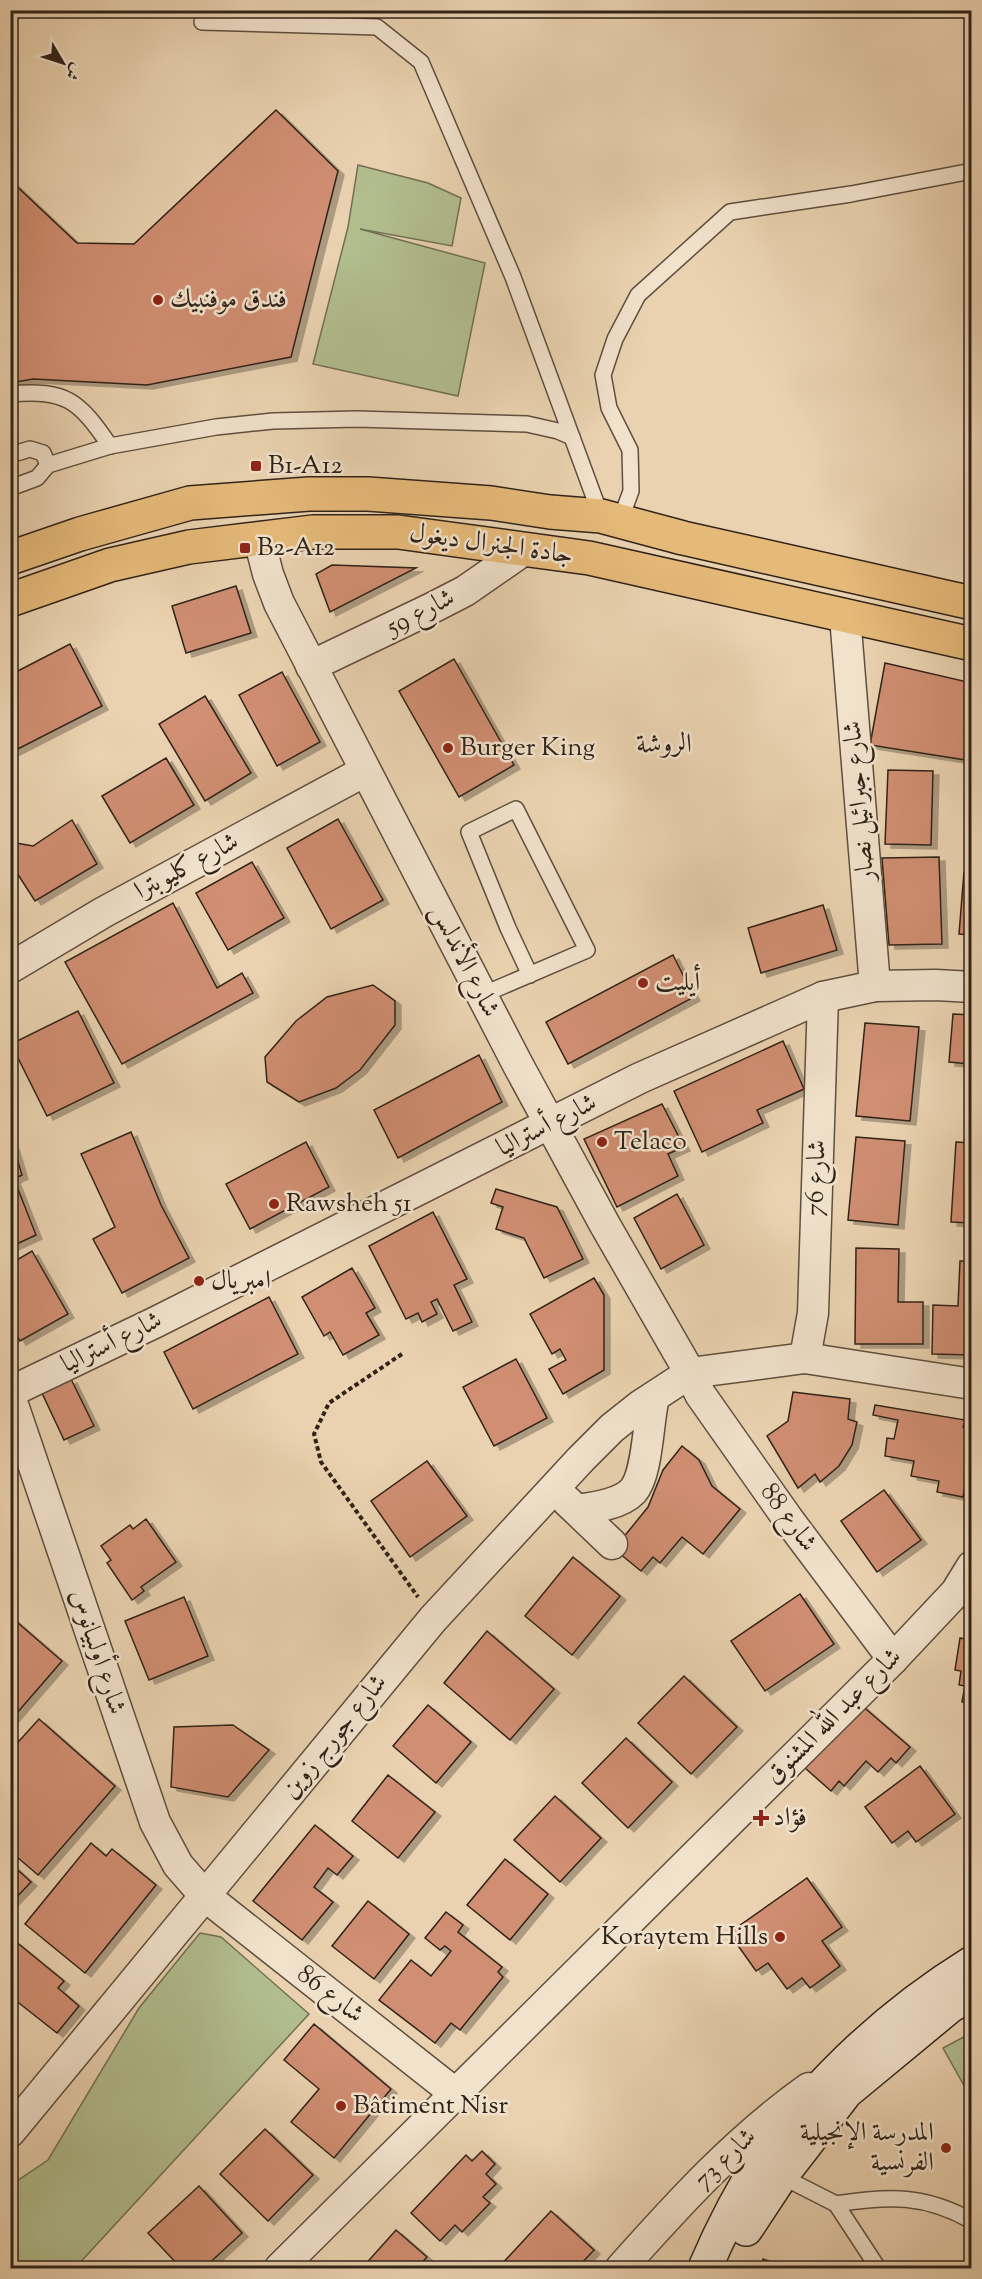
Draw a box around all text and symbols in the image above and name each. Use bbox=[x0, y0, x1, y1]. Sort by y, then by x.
north arrow bbox=[33, 33, 93, 93]
text: ش bbox=[59, 57, 87, 84]
place label: فندق موفنبيك bbox=[170, 282, 287, 319]
marker: فندق موفنبيك bbox=[151, 293, 165, 307]
place label: B1-A12 bbox=[268, 448, 343, 485]
marker: B1-A12 bbox=[249, 459, 263, 473]
street label: جادة الجنرال ديغول bbox=[407, 515, 575, 575]
place label: B2-A12 bbox=[257, 530, 335, 567]
marker: B2-A12 bbox=[238, 541, 252, 555]
street label: شارع 59 bbox=[379, 580, 462, 648]
street label: شارع جبرائيل نصار bbox=[835, 719, 887, 886]
district label: الروشة bbox=[636, 726, 692, 765]
place label: Burger King bbox=[460, 730, 595, 767]
marker: Burger King bbox=[441, 741, 455, 755]
street label: شارع كليوبترا bbox=[128, 824, 246, 911]
street label: شارع الأندلس bbox=[419, 897, 510, 1024]
place label: أيليت bbox=[655, 964, 700, 1002]
marker: أيليت bbox=[636, 976, 650, 990]
street label: شارع أستراليا bbox=[490, 1084, 604, 1168]
place label: Telaco bbox=[614, 1124, 687, 1161]
marker: Telaco bbox=[595, 1135, 609, 1149]
street label: شارع 76 bbox=[797, 1139, 838, 1217]
place label: Rawsheh 51 bbox=[286, 1186, 412, 1223]
marker: Rawsheh 51 bbox=[267, 1197, 281, 1211]
place label: امبريال bbox=[211, 1263, 271, 1300]
marker: امبريال bbox=[192, 1274, 206, 1288]
street label: شارع أستراليا bbox=[55, 1302, 169, 1384]
street label: شارع 88 bbox=[750, 1476, 826, 1560]
street label: شارع أولبيانوس bbox=[58, 1584, 136, 1720]
street label: شارع عبد الله المشنوق bbox=[754, 1637, 912, 1795]
street label: شارع جورج زوين bbox=[273, 1667, 399, 1809]
place label: فؤاد bbox=[773, 1800, 807, 1837]
marker: فؤاد bbox=[754, 1811, 768, 1825]
place label: Koraytem Hills bbox=[601, 1919, 768, 1956]
marker: Koraytem Hills bbox=[773, 1930, 787, 1944]
street label: شارع 86 bbox=[288, 1957, 372, 2034]
place label: Bâtiment Nisr bbox=[353, 2088, 508, 2125]
marker: Bâtiment Nisr bbox=[334, 2099, 348, 2113]
place label: المدرسة الإنجيلية الفرنسية bbox=[800, 2115, 934, 2182]
street label: شارع 73 bbox=[686, 2120, 766, 2199]
marker: المدرسة الإنجيلية الفرنسية bbox=[939, 2141, 953, 2155]

